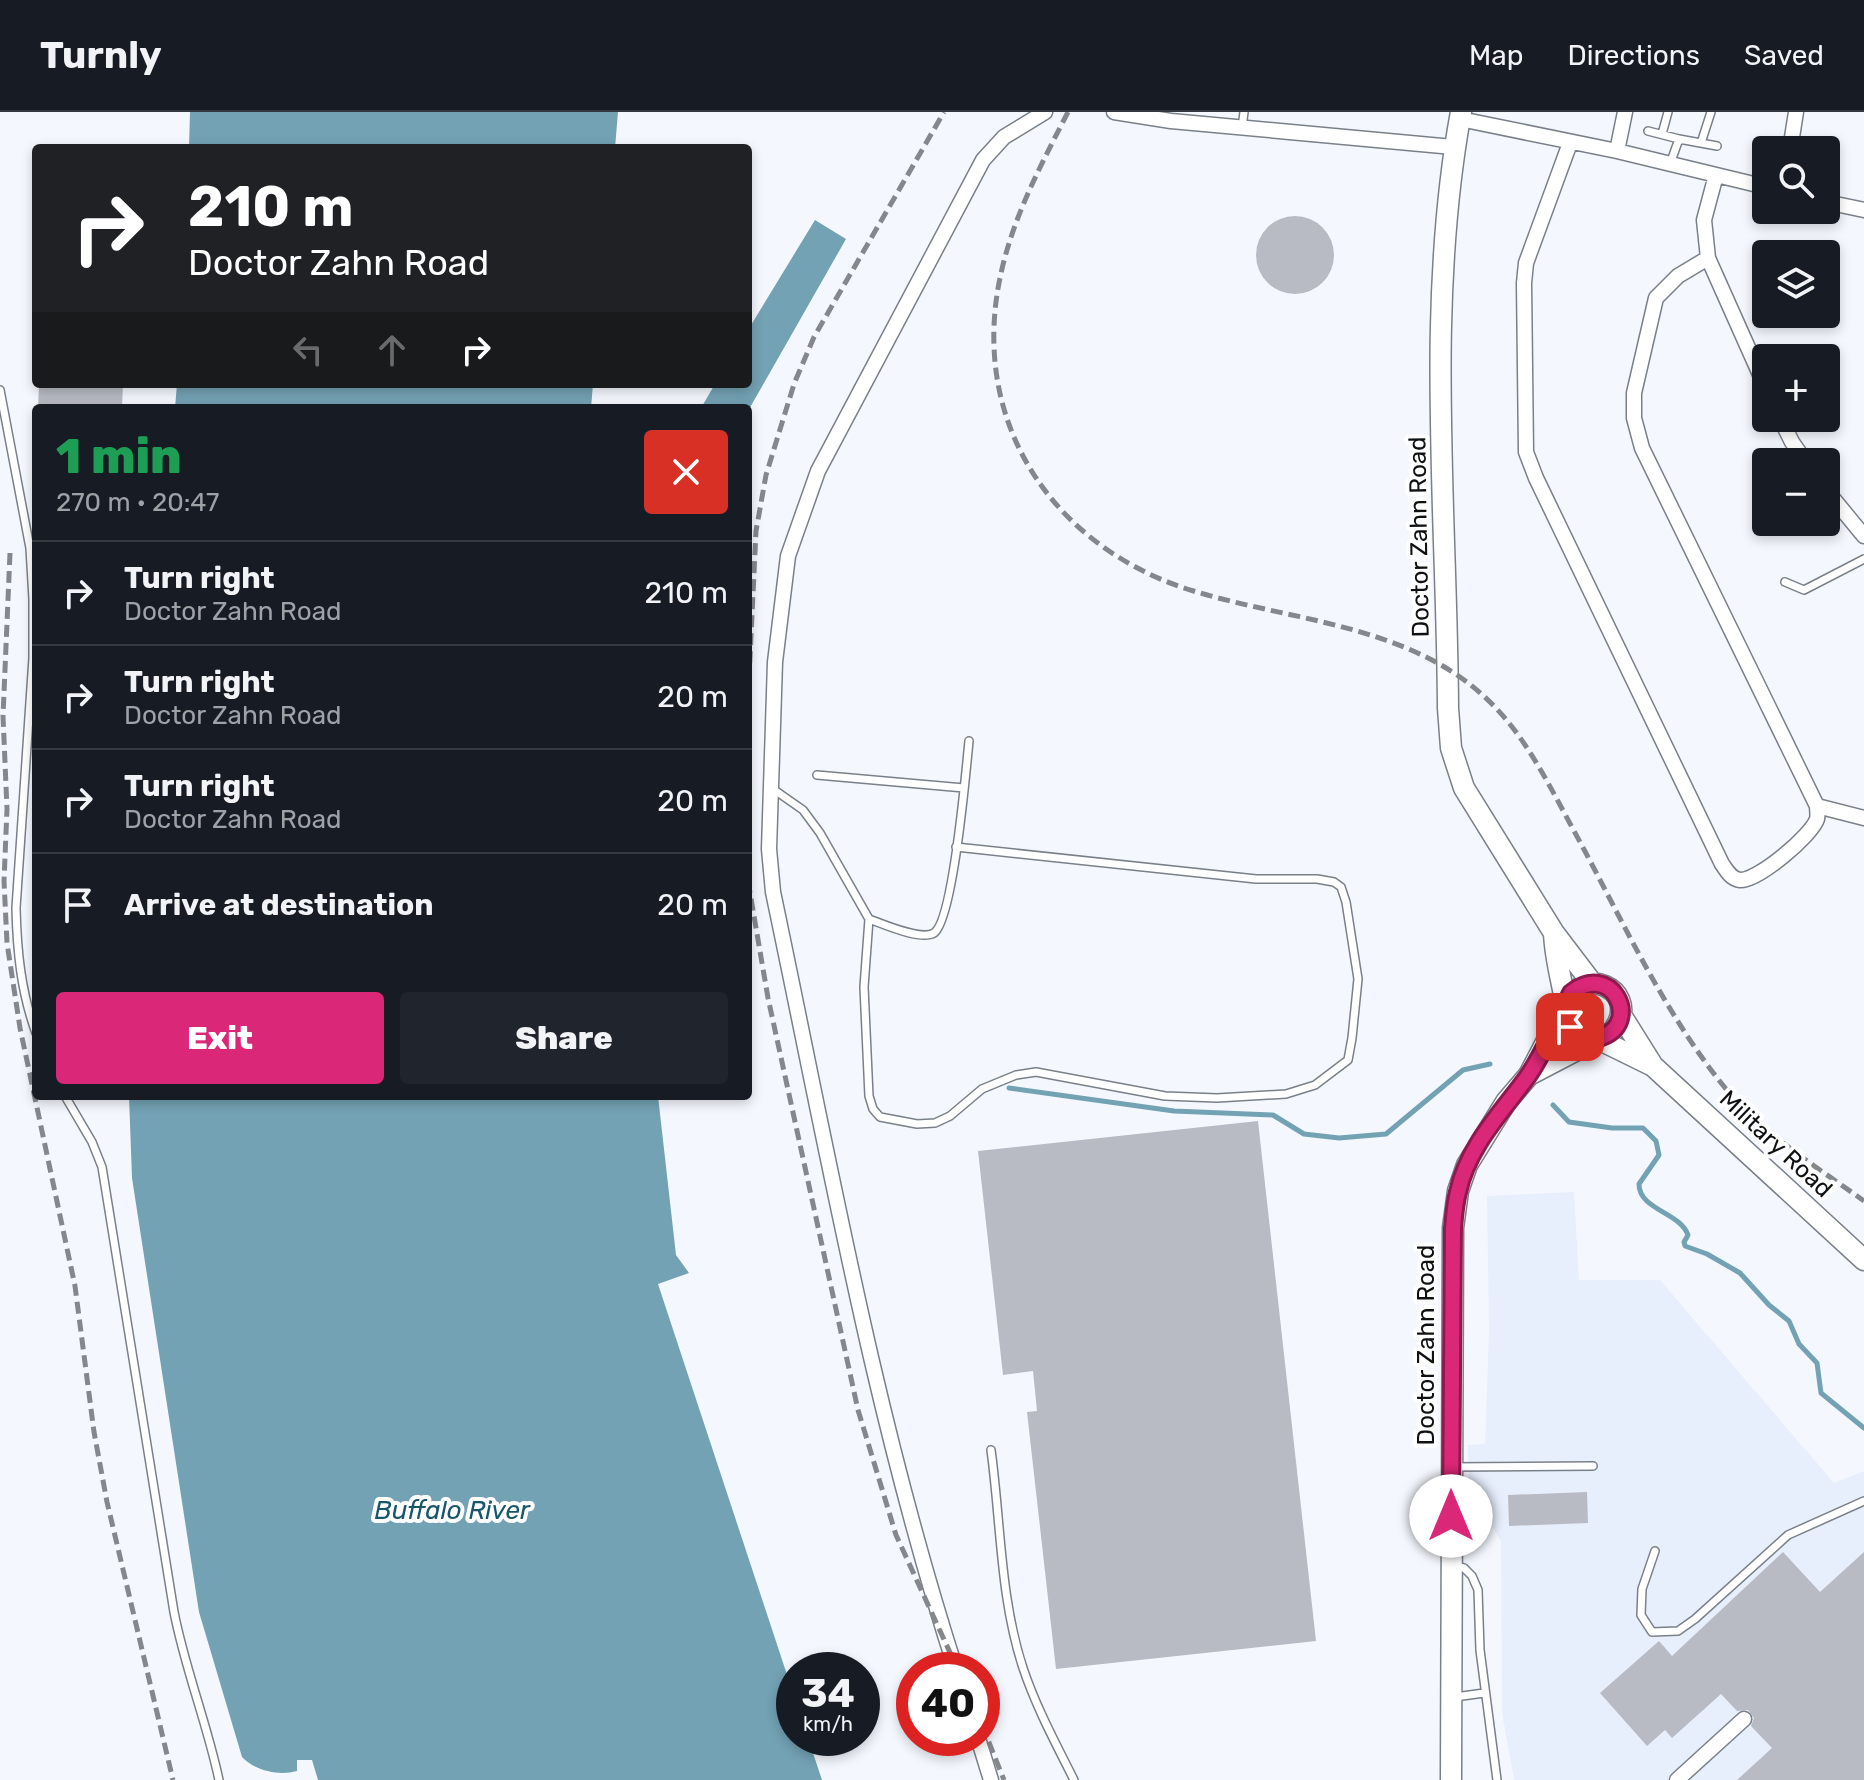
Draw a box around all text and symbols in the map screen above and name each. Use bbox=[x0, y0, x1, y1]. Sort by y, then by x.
text: Turnly bbox=[40, 32, 162, 78]
text: Map bbox=[1469, 39, 1523, 72]
text: Directions bbox=[1567, 39, 1700, 72]
text: Saved bbox=[1744, 39, 1824, 72]
map controls bbox=[1752, 136, 1840, 536]
button: search bbox=[1752, 136, 1840, 224]
text: 210 m bbox=[188, 174, 354, 240]
icon: right bbox=[56, 176, 160, 280]
button: layers bbox=[1752, 240, 1840, 328]
text: Doctor Zahn Road bbox=[188, 241, 489, 284]
icon: left bbox=[286, 328, 330, 372]
icon: ahead bbox=[370, 328, 414, 372]
icon: right bbox=[454, 328, 498, 372]
button: + bbox=[1752, 344, 1840, 432]
text: 1 min bbox=[56, 428, 182, 485]
button: close bbox=[644, 430, 728, 514]
street label: Doctor Zahn Road bbox=[1403, 436, 1435, 638]
button: − bbox=[1752, 448, 1840, 536]
text: 270 m · 20:47 bbox=[56, 487, 219, 518]
text: Turn right bbox=[124, 560, 275, 596]
icon: right bbox=[56, 571, 100, 615]
text: 210 m bbox=[644, 575, 728, 611]
text: Doctor Zahn Road bbox=[124, 596, 341, 627]
text: Turn right bbox=[124, 664, 275, 700]
icon: right bbox=[56, 675, 100, 719]
text: 20 m bbox=[657, 679, 728, 715]
text: Doctor Zahn Road bbox=[124, 700, 341, 731]
text: Turn right bbox=[124, 768, 275, 804]
icon: right bbox=[56, 779, 100, 823]
text: 20 m bbox=[657, 783, 728, 819]
text: Doctor Zahn Road bbox=[124, 804, 341, 835]
icon: arrive bbox=[56, 883, 100, 927]
text: Arrive at destination bbox=[124, 887, 434, 923]
text: 20 m bbox=[657, 887, 728, 923]
button: Exit bbox=[56, 992, 384, 1084]
button: Share bbox=[400, 992, 728, 1084]
pin bbox=[1536, 993, 1604, 1061]
icon: arrive bbox=[1548, 1005, 1592, 1049]
street label: Military Road bbox=[1714, 1085, 1838, 1203]
street label: Doctor Zahn Road bbox=[1412, 1245, 1440, 1445]
position arrow bbox=[1409, 1474, 1493, 1558]
water label: Buffalo River bbox=[374, 1495, 531, 1526]
speed limit sign: 40 bbox=[896, 1652, 1000, 1756]
text: 34 bbox=[801, 1670, 855, 1717]
text: km/h bbox=[803, 1712, 853, 1736]

